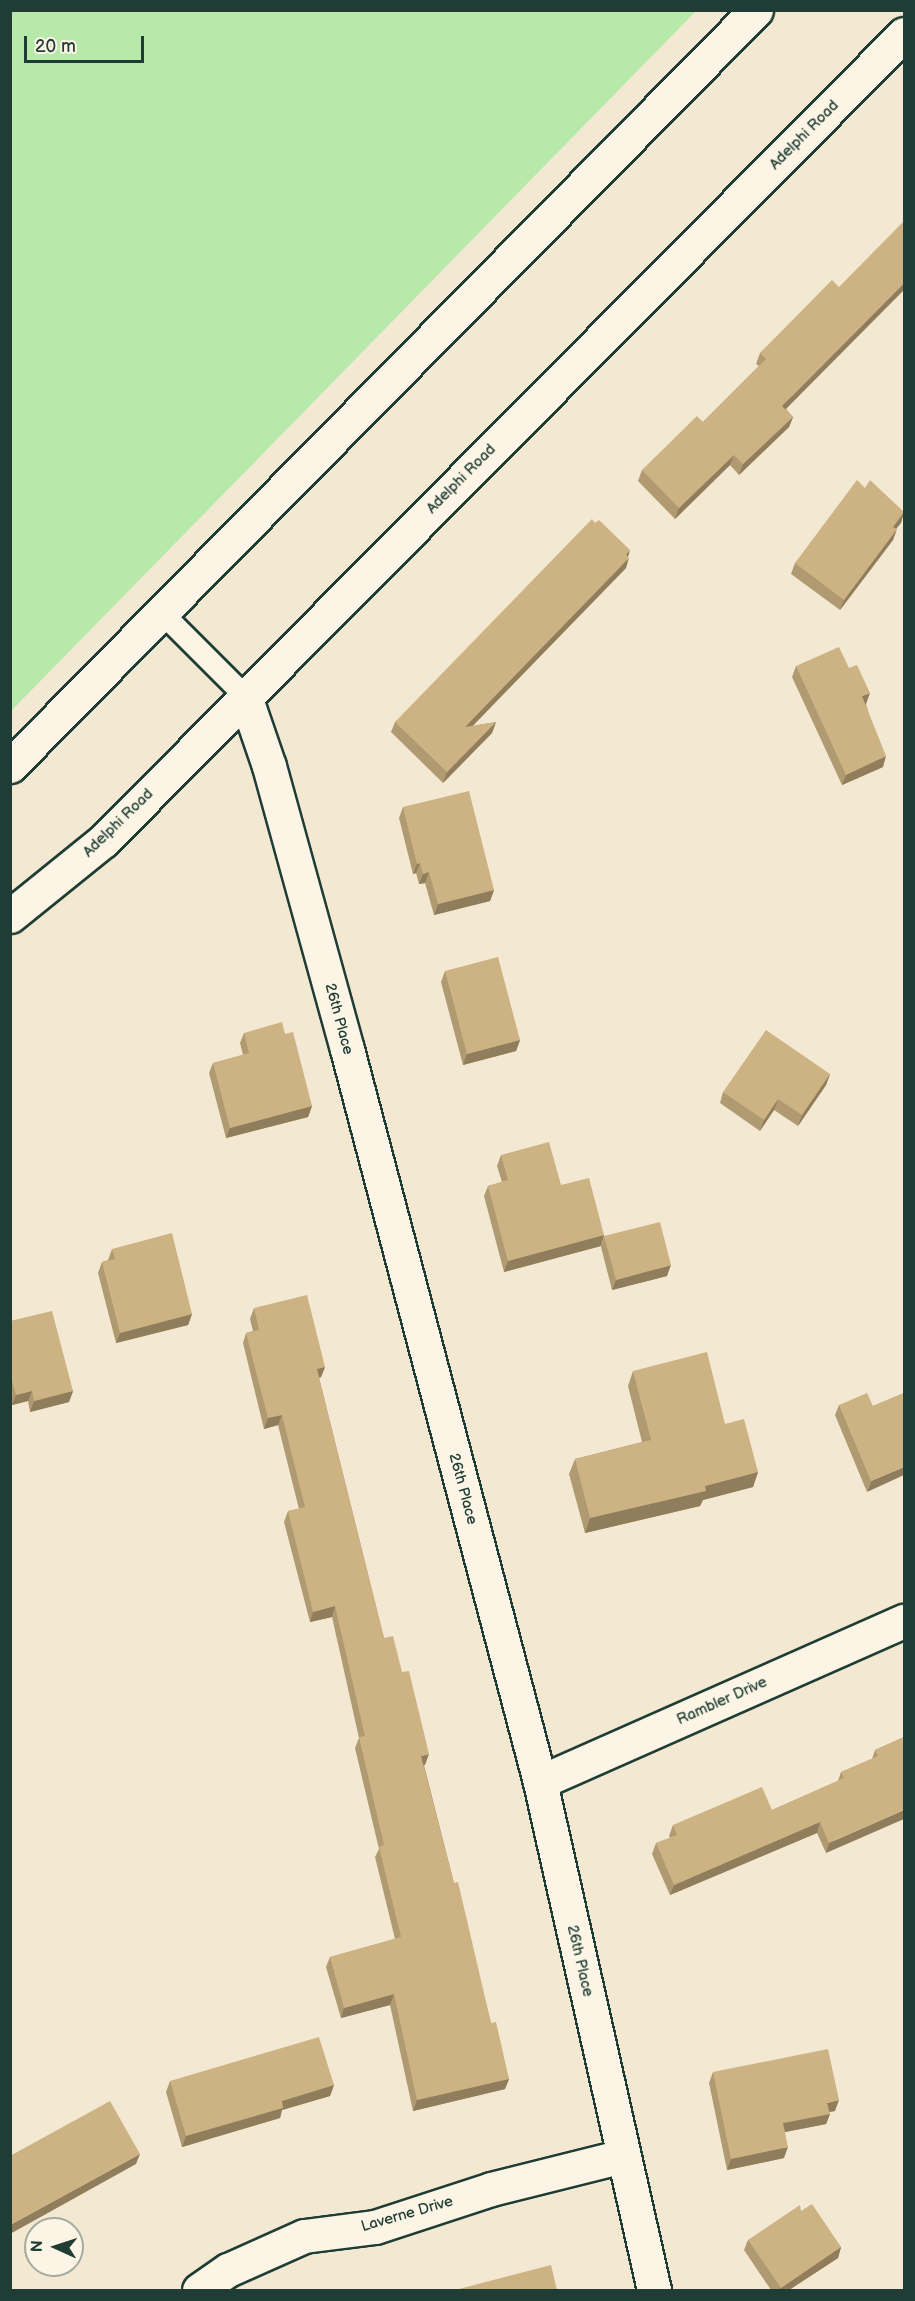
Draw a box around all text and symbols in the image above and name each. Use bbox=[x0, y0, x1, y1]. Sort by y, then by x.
scale bar bbox=[27, 24, 147, 62]
text: 20 m bbox=[35, 36, 76, 57]
street label: Adelphi Road bbox=[766, 97, 842, 173]
street label: Adelphi Road bbox=[423, 441, 499, 517]
street label: Adelphi Road bbox=[79, 785, 157, 861]
street label: 26th Place bbox=[321, 981, 357, 1057]
street label: 26th Place bbox=[445, 1451, 481, 1527]
street label: Rambler Drive bbox=[674, 1673, 770, 1729]
street label: 26th Place bbox=[563, 1923, 597, 1999]
street label: Laverne Drive bbox=[359, 2192, 455, 2236]
north arrow bbox=[24, 2217, 84, 2277]
text: N bbox=[28, 2240, 47, 2253]

